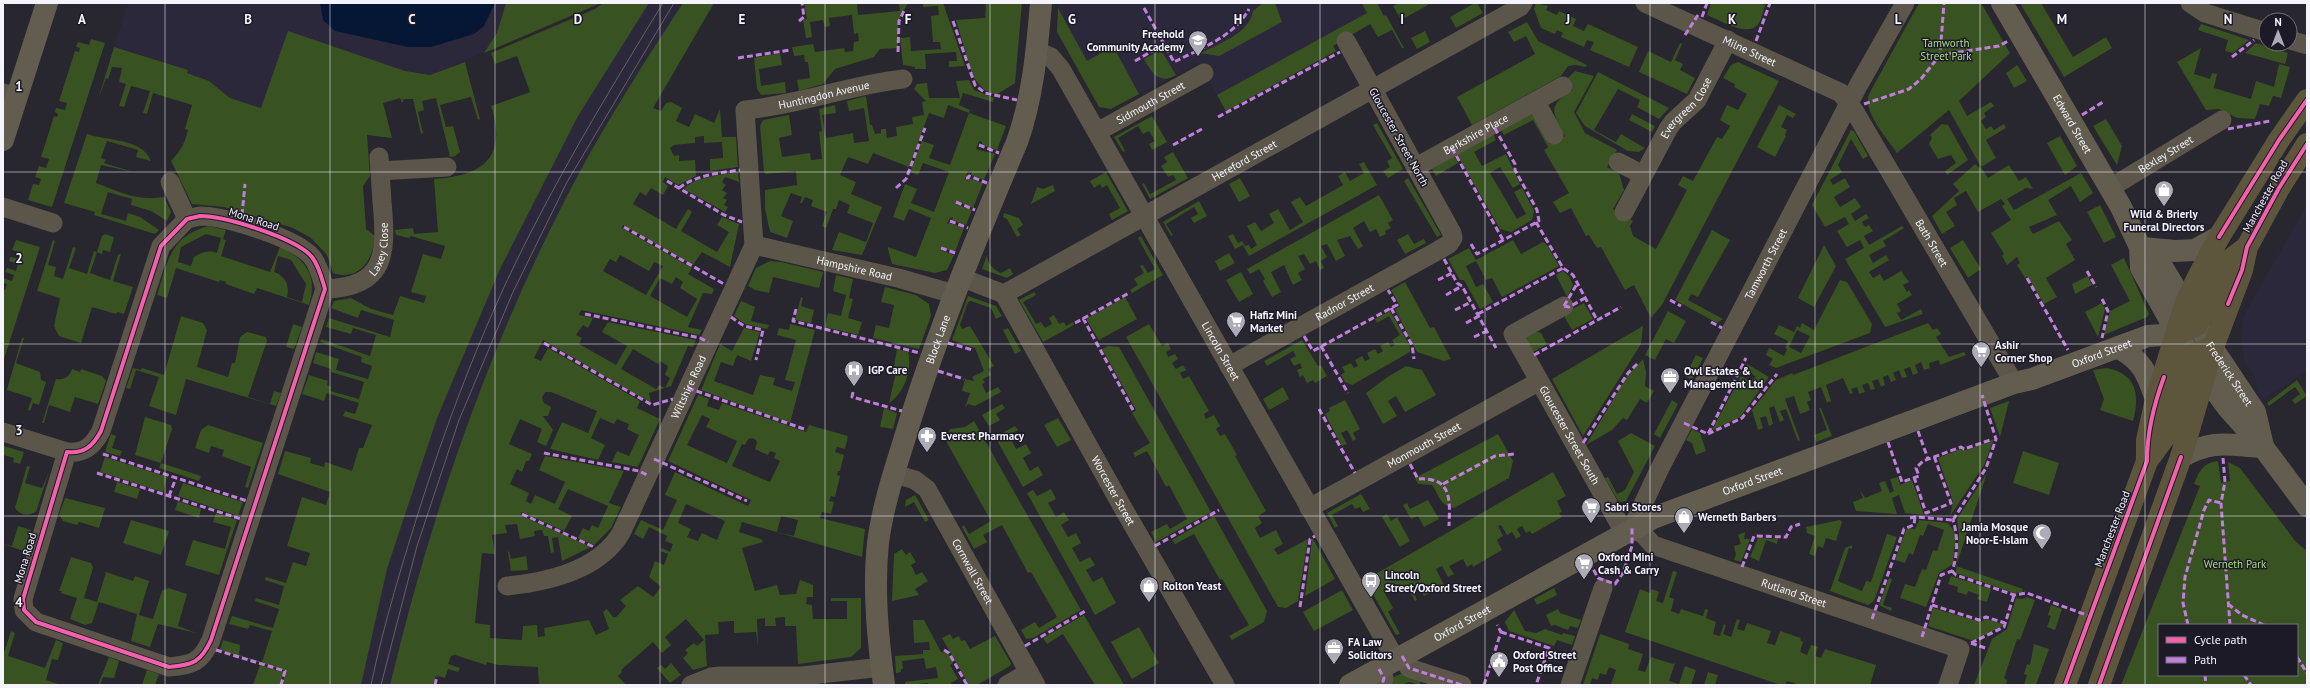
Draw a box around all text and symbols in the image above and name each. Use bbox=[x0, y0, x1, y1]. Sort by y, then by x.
text: A bbox=[78, 11, 86, 28]
text: B bbox=[244, 11, 252, 28]
text: C bbox=[408, 11, 416, 28]
text: D bbox=[574, 11, 582, 28]
text: E bbox=[739, 11, 746, 28]
text: F bbox=[905, 11, 912, 28]
text: G bbox=[1068, 11, 1076, 28]
text: H bbox=[1234, 11, 1242, 28]
text: I bbox=[1400, 11, 1404, 28]
text: J bbox=[1565, 11, 1570, 28]
text: K bbox=[1728, 11, 1736, 28]
text: L bbox=[1895, 11, 1902, 28]
text: M bbox=[2057, 11, 2067, 28]
text: N bbox=[2224, 11, 2232, 28]
north arrow bbox=[2258, 12, 2298, 52]
text: N bbox=[2274, 15, 2282, 29]
place label: Freehold Community Academy bbox=[1087, 27, 1185, 54]
school or university icon: Freehold Community Academy bbox=[1187, 29, 1209, 57]
street label: Milne Street bbox=[1720, 33, 1779, 69]
park label: Tamworth Street Park bbox=[1920, 36, 1972, 63]
street label: Evergreen Close bbox=[1657, 74, 1715, 141]
text: 1 bbox=[15, 78, 23, 95]
street label: Huntingdon Avenue bbox=[777, 78, 871, 112]
street label: Sidmouth Street bbox=[1114, 78, 1187, 127]
street label: Gloucester Street North bbox=[1366, 85, 1432, 189]
street label: Edward Street bbox=[2050, 92, 2095, 156]
street label: Berkshire Place bbox=[1441, 110, 1511, 158]
street label: Bexley Street bbox=[2136, 132, 2196, 176]
street label: Hereford Street bbox=[1209, 137, 1279, 184]
street label: Manchester Road bbox=[2239, 157, 2291, 235]
shop icon: Wild & Brierly Funeral Directors bbox=[2153, 179, 2175, 207]
street label: Mona Road bbox=[227, 204, 281, 234]
place label: Wild & Brierly Funeral Directors bbox=[2124, 207, 2205, 234]
street label: Bath Street bbox=[1912, 217, 1951, 269]
street label: Laxey Close bbox=[366, 222, 391, 279]
street label: Tamworth Street bbox=[1742, 226, 1790, 302]
text: 2 bbox=[15, 250, 23, 267]
street label: Hampshire Road bbox=[815, 253, 894, 283]
street label: Radnor Street bbox=[1313, 280, 1376, 324]
place label: Hafiz Mini Market bbox=[1250, 308, 1297, 335]
supermarket icon: Hafiz Mini Market bbox=[1225, 310, 1247, 338]
street label: Block Lane bbox=[923, 313, 953, 366]
street label: Lincoln Street bbox=[1199, 319, 1243, 383]
street label: Oxford Street bbox=[2070, 336, 2134, 371]
place label: Ashir Corner Shop bbox=[1995, 338, 2052, 365]
street label: Frederick Street bbox=[2203, 339, 2256, 409]
supermarket icon: Ashir Corner Shop bbox=[1970, 340, 1992, 368]
street label: Wiltshire Road bbox=[668, 353, 709, 421]
hospital icon: IGP Care bbox=[843, 359, 865, 387]
place label: IGP Care bbox=[868, 363, 908, 377]
place label: Owl Estates & Management Ltd bbox=[1684, 364, 1763, 391]
office icon: Owl Estates & Management Ltd bbox=[1659, 366, 1681, 394]
street label: Gloucester Street South bbox=[1536, 383, 1603, 487]
street label: Monmouth Street bbox=[1384, 419, 1463, 471]
text: 3 bbox=[15, 422, 23, 439]
pharmacy icon: Everest Pharmacy bbox=[916, 425, 938, 453]
place label: Everest Pharmacy bbox=[941, 429, 1025, 443]
street label: Worcester Street bbox=[1088, 453, 1139, 528]
street label: Oxford Street bbox=[1720, 463, 1784, 498]
street label: Manchester Road bbox=[2091, 489, 2133, 569]
supermarket icon: Sabri Stores bbox=[1580, 496, 1602, 524]
place label: Sabri Stores bbox=[1605, 500, 1662, 514]
shop icon: Werneth Barbers bbox=[1673, 506, 1695, 534]
place label: Werneth Barbers bbox=[1698, 510, 1777, 524]
place label: Jamia Mosque Noor-E-Islam bbox=[1961, 520, 2028, 547]
mosque icon: Jamia Mosque Noor-E-Islam bbox=[2031, 522, 2053, 550]
street label: Mona Road bbox=[11, 531, 39, 585]
street label: Cornwall Street bbox=[949, 536, 997, 607]
place label: Oxford Mini Cash & Carry bbox=[1598, 550, 1660, 577]
supermarket icon: Oxford Mini Cash & Carry bbox=[1573, 552, 1595, 580]
park label: Werneth Park bbox=[2204, 557, 2267, 571]
place label: Lincoln Street/Oxford Street bbox=[1385, 568, 1481, 595]
bus stop icon: Lincoln Street/Oxford Street bbox=[1360, 570, 1382, 598]
shop icon: Rolton Yeast bbox=[1138, 575, 1160, 603]
street label: Rutland Street bbox=[1760, 575, 1829, 610]
place label: Rolton Yeast bbox=[1163, 579, 1221, 593]
text: 4 bbox=[15, 594, 23, 611]
street label: Oxford Street bbox=[1431, 602, 1493, 645]
legend bbox=[2158, 624, 2298, 676]
text: Cycle path bbox=[2194, 632, 2247, 647]
place label: FA Law Solicitors bbox=[1348, 635, 1392, 662]
office icon: FA Law Solicitors bbox=[1323, 637, 1345, 665]
place label: Oxford Street Post Office bbox=[1513, 648, 1576, 675]
public building icon: Oxford Street Post Office bbox=[1488, 650, 1510, 678]
text: Path bbox=[2194, 652, 2217, 667]

